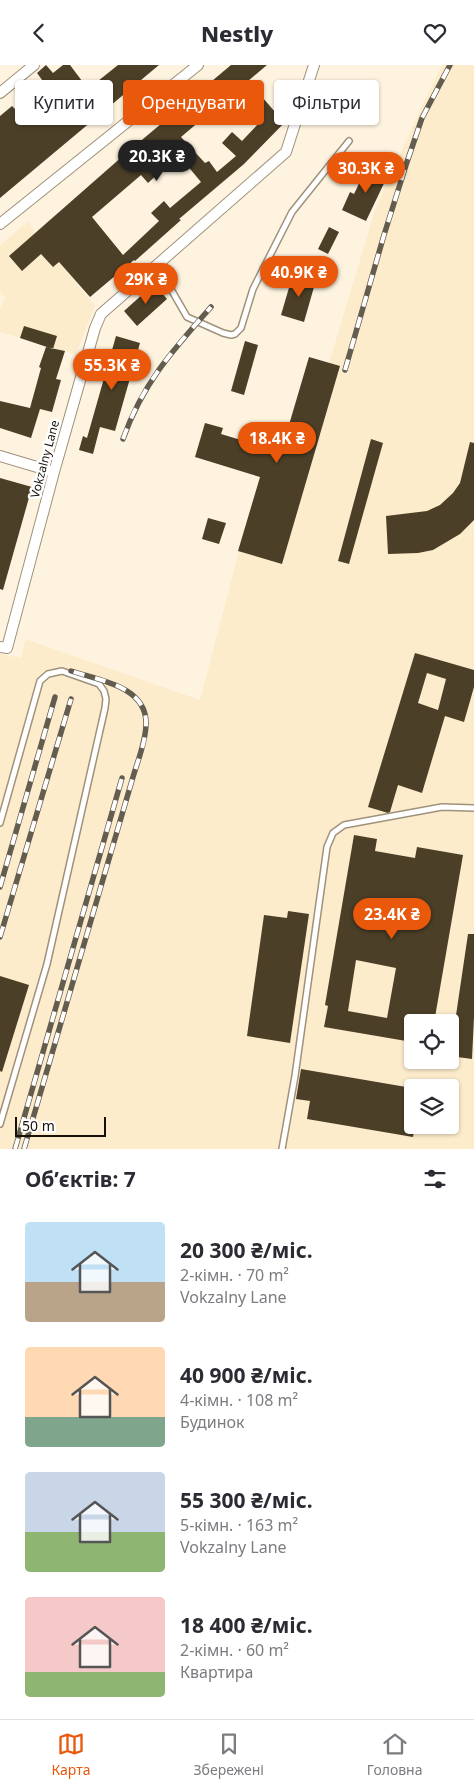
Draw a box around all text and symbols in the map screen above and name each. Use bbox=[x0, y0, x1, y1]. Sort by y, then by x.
text: Nestly bbox=[201, 18, 273, 48]
icon: back bbox=[25, 19, 53, 47]
icon: heart bbox=[421, 19, 449, 47]
chip: Купити bbox=[15, 80, 113, 125]
chip: Орендувати bbox=[123, 80, 264, 125]
chip: Фільтри bbox=[274, 80, 379, 125]
pin: 20.3K ₴ bbox=[111, 139, 203, 182]
text: 20.3K ₴ bbox=[129, 145, 185, 167]
pin: 30.3K ₴ bbox=[320, 151, 412, 194]
text: 30.3K ₴ bbox=[338, 157, 394, 179]
pin: 40.9K ₴ bbox=[253, 255, 345, 298]
text: 40.9K ₴ bbox=[271, 261, 327, 283]
pin: 29K ₴ bbox=[111, 263, 181, 305]
text: 29K ₴ bbox=[125, 268, 167, 290]
pin: 55.3K ₴ bbox=[66, 349, 158, 391]
text: 55.3K ₴ bbox=[84, 354, 140, 376]
street label: Vokzalny Lane bbox=[26, 418, 63, 500]
pin: 18.4K ₴ bbox=[231, 421, 323, 464]
text: 18.4K ₴ bbox=[249, 427, 305, 449]
pin: 23.4K ₴ bbox=[346, 897, 438, 940]
text: 23.4K ₴ bbox=[364, 903, 420, 925]
map controls bbox=[404, 1014, 459, 1134]
button: locate bbox=[404, 1014, 459, 1069]
button: layers bbox=[404, 1079, 459, 1134]
scale bar bbox=[15, 1114, 106, 1137]
text: 50 m bbox=[22, 1116, 55, 1135]
text: Об’єктів: 7 bbox=[25, 1165, 136, 1193]
icon: filters bbox=[421, 1165, 449, 1193]
text: 20 300 ₴/міс. bbox=[180, 1236, 313, 1264]
icon: home bbox=[65, 1242, 125, 1302]
text: 2-кімн. · 70 m² bbox=[180, 1264, 289, 1286]
text: Vokzalny Lane bbox=[180, 1286, 287, 1308]
text: 40 900 ₴/міс. bbox=[180, 1361, 313, 1389]
icon: home bbox=[65, 1367, 125, 1427]
text: 4-кімн. · 108 m² bbox=[180, 1389, 298, 1411]
text: Будинок bbox=[180, 1411, 244, 1433]
text: 55 300 ₴/міс. bbox=[180, 1486, 313, 1514]
icon: home bbox=[65, 1492, 125, 1552]
text: 5-кімн. · 163 m² bbox=[180, 1514, 298, 1536]
text: Vokzalny Lane bbox=[180, 1536, 287, 1558]
text: 18 400 ₴/міс. bbox=[180, 1611, 313, 1639]
icon: home bbox=[65, 1617, 125, 1677]
text: 2-кімн. · 60 m² bbox=[180, 1639, 289, 1661]
text: Квартира bbox=[180, 1661, 254, 1683]
tab: Карта bbox=[51, 1730, 91, 1779]
tab: Збережені bbox=[193, 1730, 264, 1779]
tab: Головна bbox=[367, 1730, 423, 1779]

